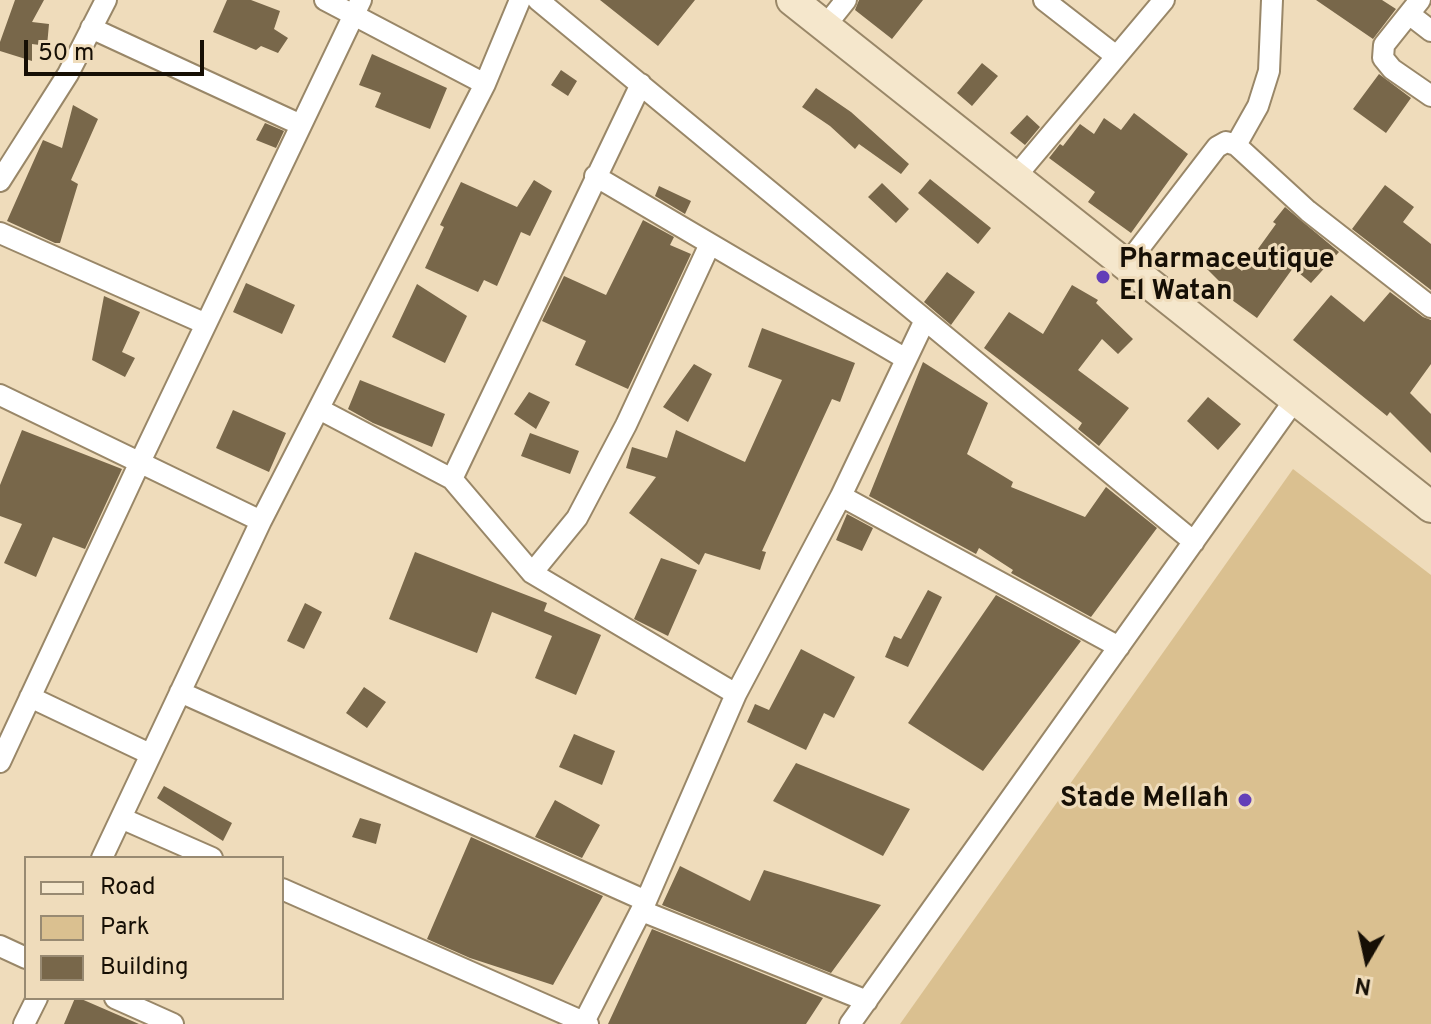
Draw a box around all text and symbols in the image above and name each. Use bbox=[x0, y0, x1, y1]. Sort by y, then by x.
scale bar bbox=[28, 24, 208, 74]
text: 50 m bbox=[38, 39, 94, 69]
place label: Pharmaceutique El Watan bbox=[1119, 244, 1335, 310]
marker: Pharmaceutique El Watan bbox=[1094, 268, 1112, 286]
place label: Stade Mellah bbox=[1060, 783, 1229, 817]
marker: Stade Mellah bbox=[1236, 791, 1254, 809]
legend bbox=[24, 856, 284, 1000]
text: Road bbox=[100, 873, 156, 903]
text: Park bbox=[100, 913, 150, 943]
north arrow bbox=[1327, 920, 1407, 1000]
text: Building bbox=[100, 953, 189, 983]
text: N bbox=[1353, 970, 1373, 999]

